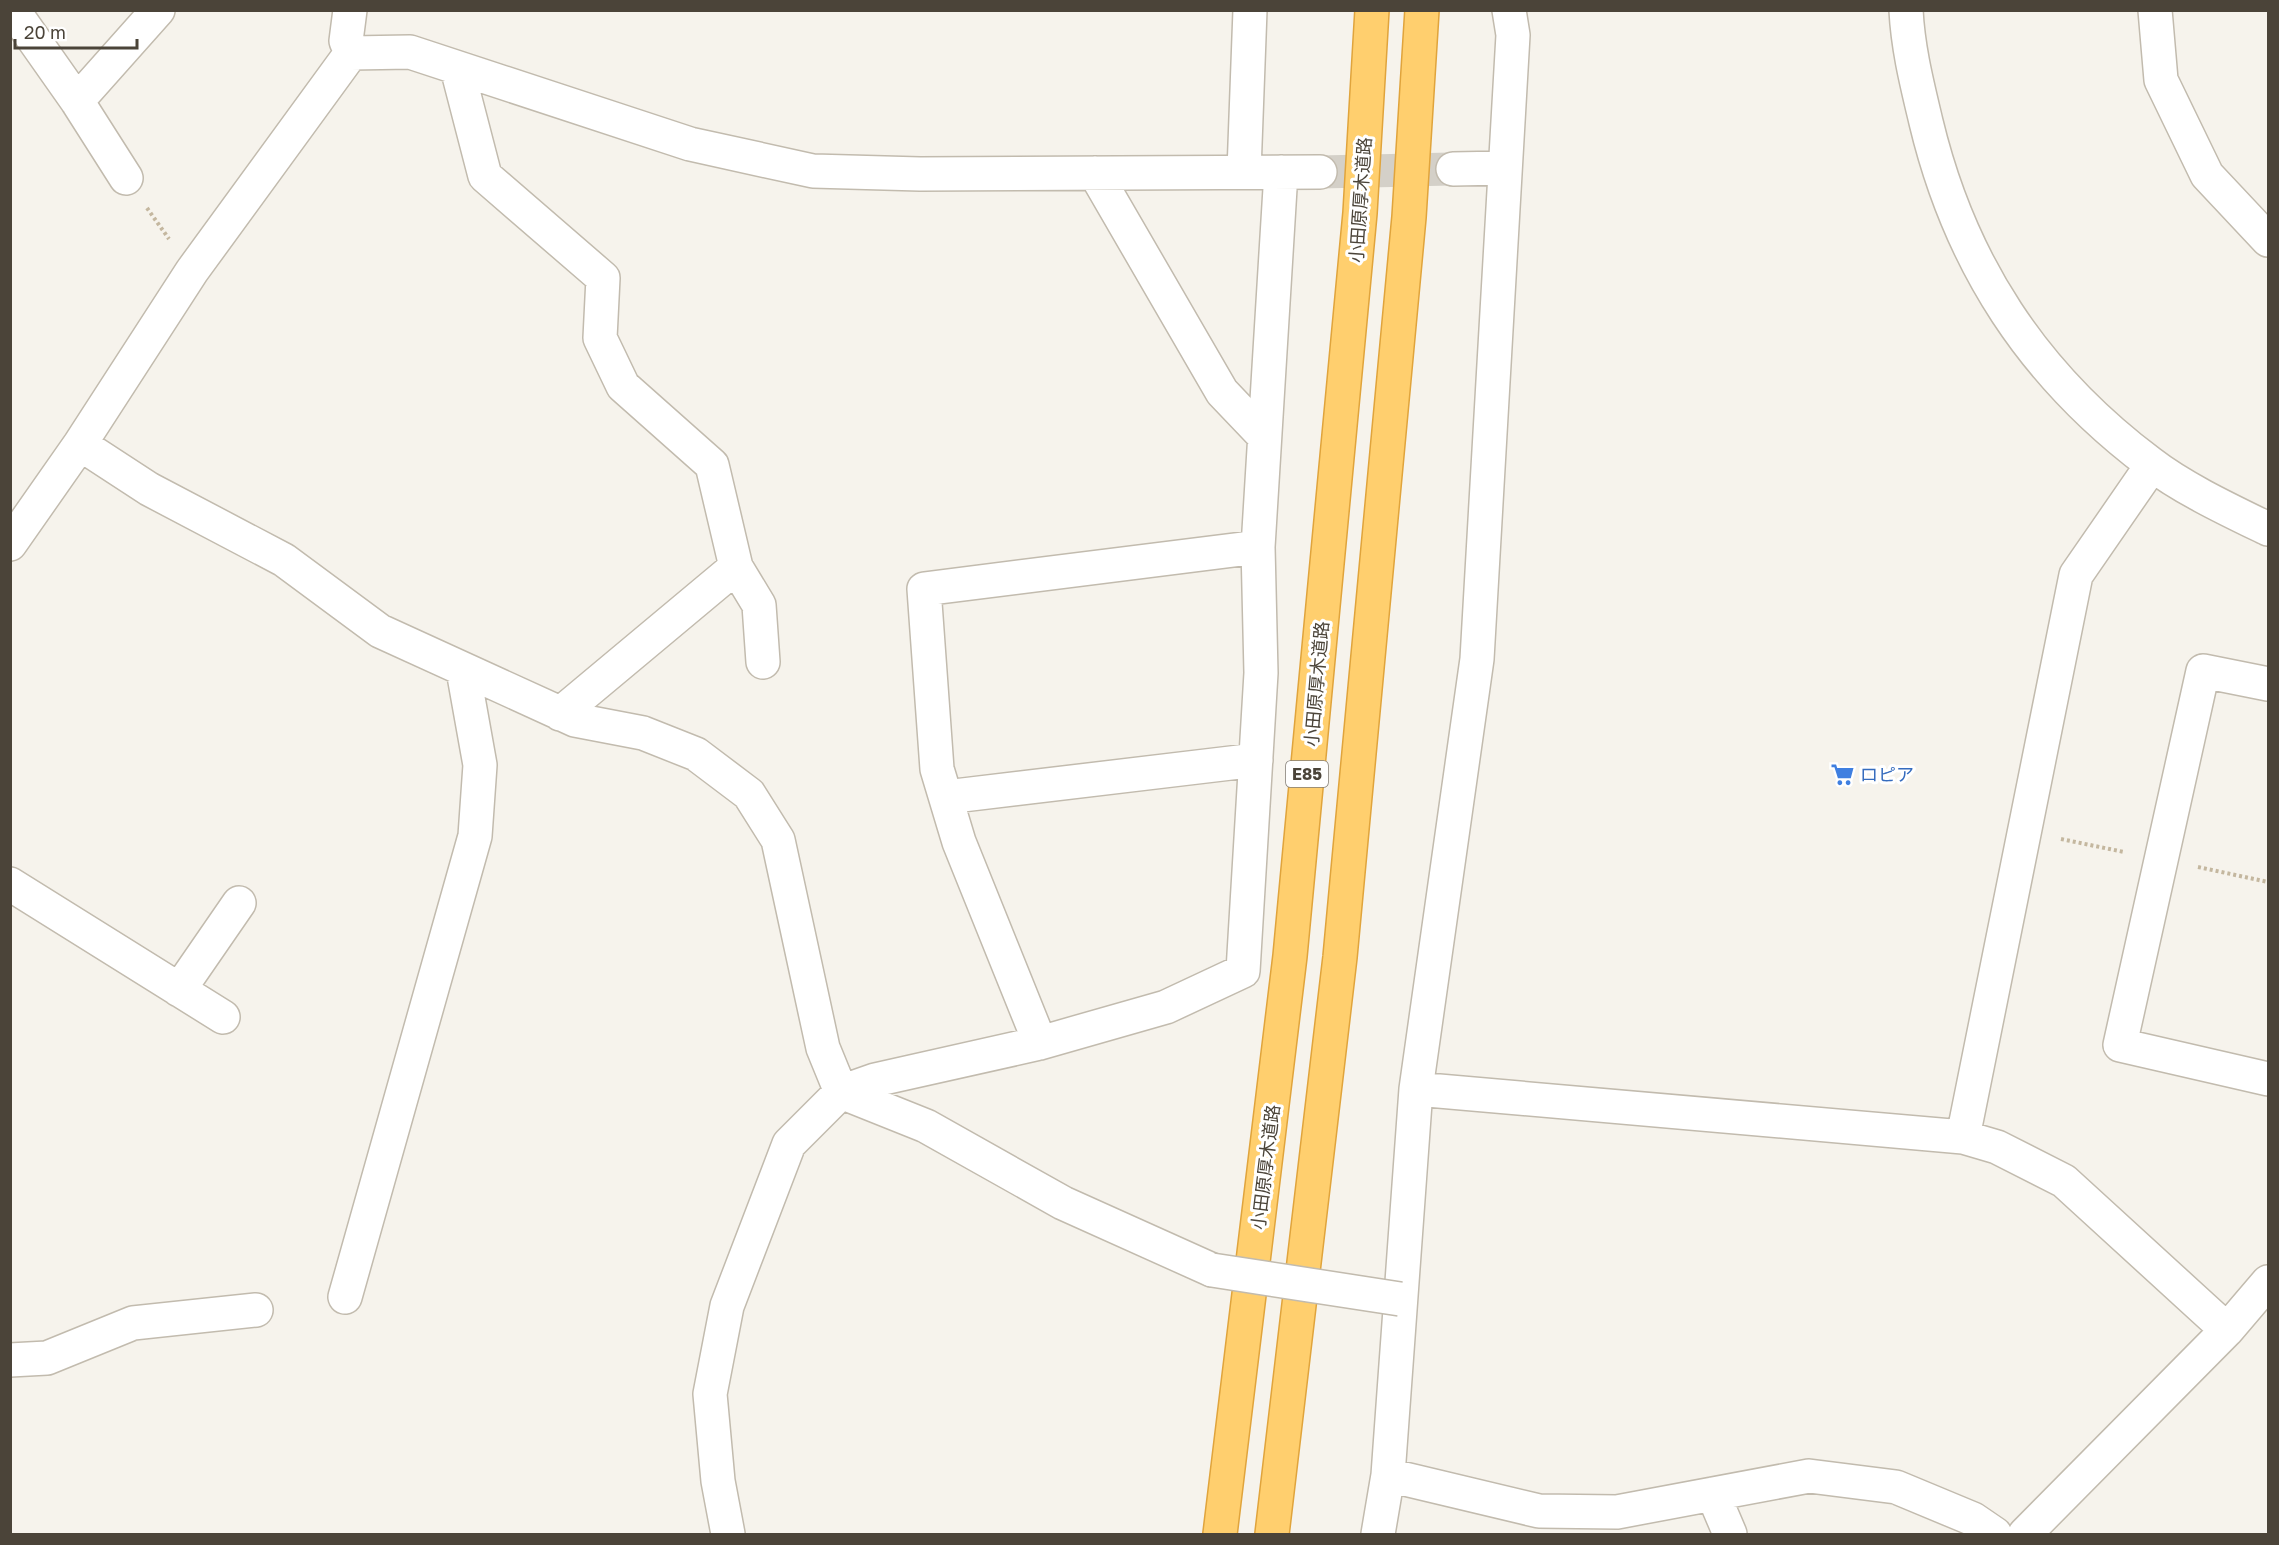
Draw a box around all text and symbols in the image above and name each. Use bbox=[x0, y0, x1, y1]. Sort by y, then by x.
scale bar bbox=[15, 12, 136, 50]
text: 20 m bbox=[24, 21, 66, 43]
street label: 小田原厚木道路 bbox=[1345, 136, 1375, 264]
street label: 小田原厚木道路 bbox=[1300, 620, 1332, 748]
road number: E85 bbox=[1286, 761, 1328, 787]
supermarket icon: ロピア bbox=[1829, 761, 1855, 787]
place label: ロピア bbox=[1860, 763, 1914, 785]
street label: 小田原厚木道路 bbox=[1246, 1103, 1284, 1231]

